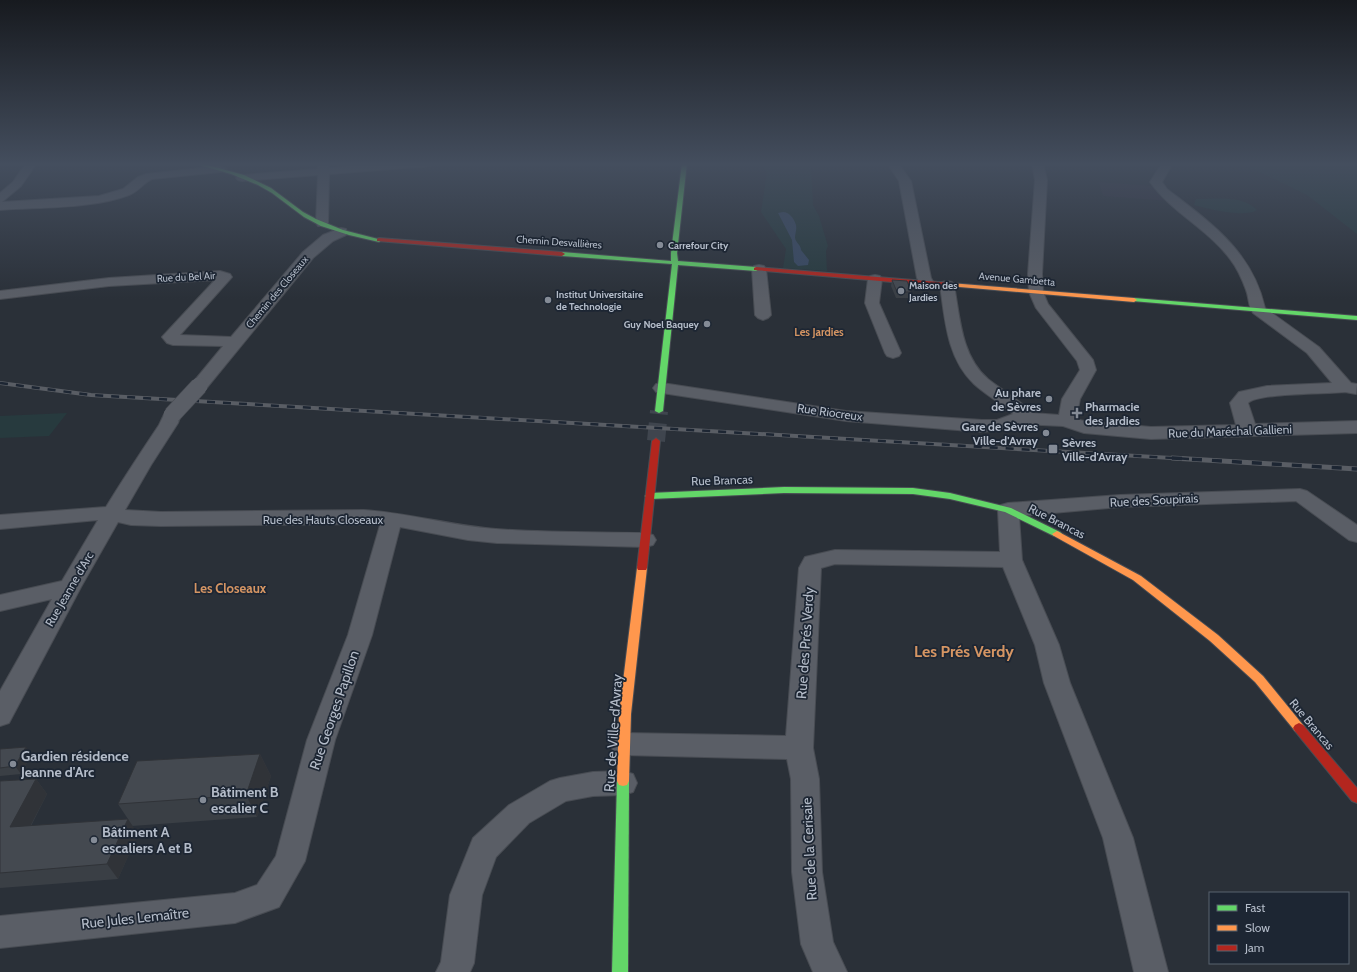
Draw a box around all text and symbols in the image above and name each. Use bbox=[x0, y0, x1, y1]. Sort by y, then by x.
street label: Chemin Desvallières bbox=[516, 233, 602, 251]
place label: Carrefour City bbox=[668, 239, 729, 252]
marker: Carrefour City bbox=[655, 240, 665, 250]
street label: Chemin des Closeaux bbox=[243, 253, 311, 331]
street label: Rue du Bel Air bbox=[156, 269, 216, 285]
street label: Avenue Gambetta bbox=[978, 269, 1056, 289]
place label: Maison des Jardies bbox=[908, 279, 957, 304]
marker: Maison des Jardies bbox=[896, 286, 906, 296]
place label: Institut Universitaire de Technologie bbox=[556, 288, 643, 313]
marker: Institut Universitaire de Technologie bbox=[543, 295, 553, 305]
place label: Guy Noel Baquey bbox=[624, 318, 700, 331]
marker: Guy Noel Baquey bbox=[702, 319, 712, 329]
district label: Les Jardies bbox=[794, 325, 844, 339]
place label: Au phare de Sèvres bbox=[991, 385, 1041, 414]
marker: Au phare de Sèvres bbox=[1044, 394, 1054, 404]
place label: Pharmacie des Jardies bbox=[1085, 399, 1140, 428]
street label: Rue Riocreux bbox=[796, 400, 864, 424]
marker: Pharmacie des Jardies bbox=[1072, 408, 1082, 418]
place label: Gare de Sèvres Ville-d'Avray bbox=[961, 419, 1039, 448]
street label: Rue du Maréchal Gallieni bbox=[1168, 421, 1292, 441]
marker: Gare de Sèvres Ville-d'Avray bbox=[1041, 428, 1051, 438]
place label: Sèvres Ville-d'Avray bbox=[1062, 435, 1128, 464]
marker: Sèvres Ville-d'Avray bbox=[1047, 443, 1059, 455]
street label: Rue Brancas bbox=[691, 471, 753, 489]
street label: Rue des Soupirais bbox=[1109, 490, 1199, 510]
street label: Rue Brancas bbox=[1026, 500, 1088, 542]
street label: Rue des Hauts Closeaux bbox=[263, 512, 384, 527]
street label: Rue Jeanne d'Arc bbox=[42, 548, 97, 629]
district label: Les Closeaux bbox=[194, 580, 267, 596]
street label: Rue des Prés Verdy bbox=[792, 587, 818, 699]
district label: Les Prés Verdy bbox=[914, 642, 1014, 661]
street label: Rue Georges Papillon bbox=[305, 648, 363, 772]
street label: Rue de Ville-d'Avray bbox=[600, 673, 626, 793]
street label: Rue Brancas bbox=[1286, 696, 1338, 752]
place label: Gardien résidence Jeanne d'Arc bbox=[20, 747, 129, 781]
marker: Gardien résidence Jeanne d'Arc bbox=[8, 759, 18, 769]
place label: Bâtiment B escalier C bbox=[211, 783, 279, 817]
marker: Bâtiment B escalier C bbox=[198, 795, 208, 805]
street label: Rue de la Cerisaie bbox=[797, 797, 821, 901]
place label: Bâtiment A escaliers A et B bbox=[102, 823, 192, 857]
marker: Bâtiment A escaliers A et B bbox=[89, 835, 99, 845]
legend bbox=[1209, 892, 1349, 964]
text: Fast bbox=[1245, 900, 1265, 915]
street label: Rue Jules Lemaître bbox=[80, 903, 190, 933]
text: Slow bbox=[1245, 920, 1270, 935]
text: Jam bbox=[1244, 940, 1264, 955]

